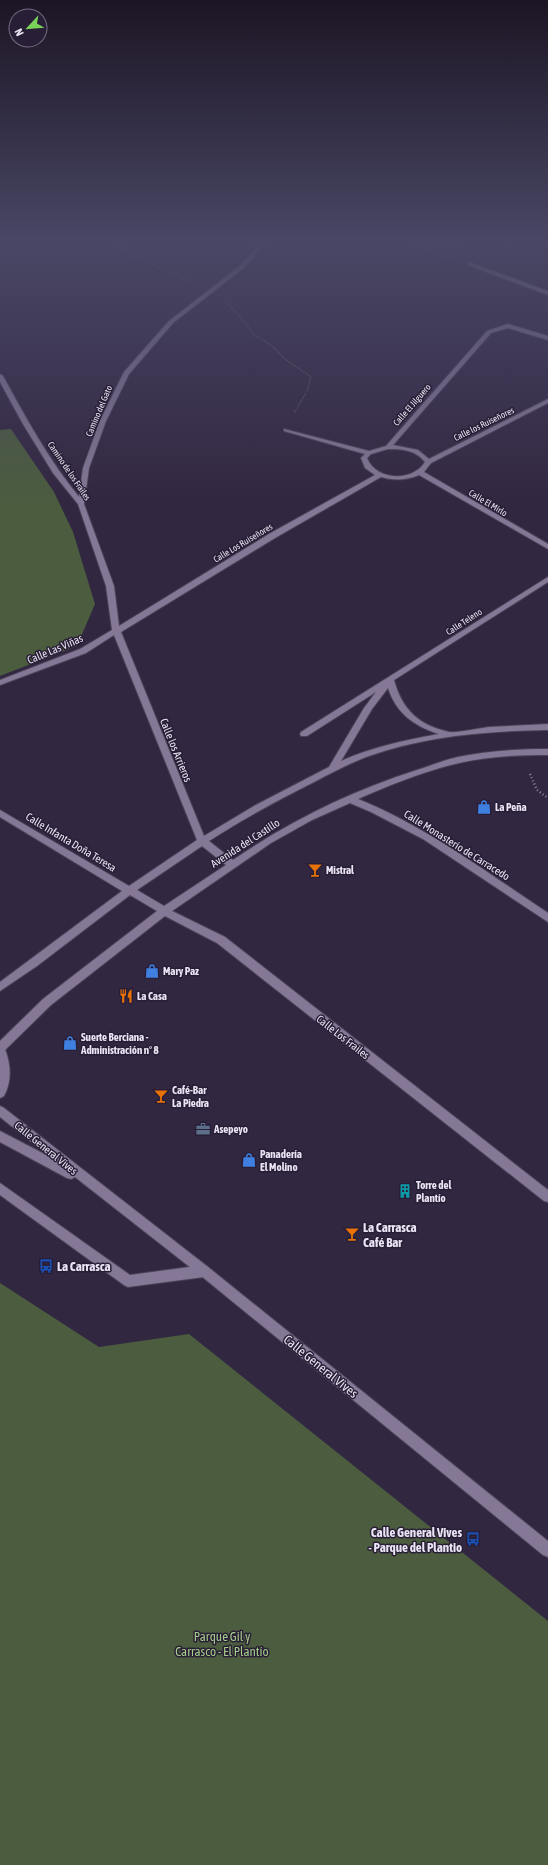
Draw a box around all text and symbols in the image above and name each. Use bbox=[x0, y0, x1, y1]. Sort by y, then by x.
north arrow bbox=[8, 8, 48, 48]
text: N bbox=[12, 27, 26, 38]
street label: Calle El Jilguero bbox=[391, 382, 433, 428]
street label: Camino del Gato bbox=[84, 384, 114, 438]
street label: Calle los Ruiseñores bbox=[452, 405, 516, 443]
street label: Camino de los Frailes bbox=[46, 440, 92, 502]
street label: Calle El Mirlo bbox=[467, 488, 509, 518]
street label: Calle Los Ruiseñores bbox=[212, 521, 274, 565]
street label: Calle Teleno bbox=[444, 607, 484, 637]
street label: Calle Las Viñas bbox=[25, 632, 85, 666]
street label: Calle los Arrieros bbox=[158, 717, 194, 784]
shop icon: La Peña bbox=[476, 799, 492, 815]
place label: La Peña bbox=[495, 801, 527, 813]
street label: Calle Monasterio de Carracedo bbox=[402, 808, 512, 882]
street label: Calle Infanta Doña Teresa bbox=[24, 810, 118, 874]
street label: Avenida del Castillo bbox=[208, 816, 282, 870]
bar icon: Mistral bbox=[307, 862, 323, 878]
place label: Mistral bbox=[326, 864, 355, 876]
shop icon: Mary Paz bbox=[144, 963, 160, 979]
place label: Mary Paz bbox=[163, 965, 199, 977]
restaurant icon: La Casa bbox=[118, 988, 134, 1004]
place label: La Casa bbox=[137, 990, 167, 1002]
street label: Calle Los Frailes bbox=[314, 1013, 372, 1061]
place label: Suerte Berciana - Administración n° 8 bbox=[80, 1031, 159, 1056]
shop icon: Suerte Berciana - Administración n° 8 bbox=[62, 1035, 78, 1051]
place label: Café-Bar La Piedra bbox=[172, 1084, 209, 1109]
bar icon: Café-Bar La Piedra bbox=[153, 1088, 169, 1104]
street label: Calle General Vives bbox=[12, 1119, 80, 1177]
office icon: Asepeyo bbox=[195, 1121, 211, 1137]
place label: Asepeyo bbox=[213, 1123, 248, 1135]
place label: Panadería El Molino bbox=[260, 1148, 302, 1173]
shop icon: Panadería El Molino bbox=[241, 1152, 257, 1168]
place label: Torre del Plantío bbox=[416, 1179, 453, 1204]
building icon: Torre del Plantío bbox=[397, 1183, 413, 1199]
place label: La Carrasca Café Bar bbox=[363, 1220, 417, 1250]
bar icon: La Carrasca Café Bar bbox=[344, 1226, 360, 1242]
bus stop icon: La Carrasca bbox=[38, 1258, 54, 1274]
place label: La Carrasca bbox=[57, 1259, 111, 1274]
street label: Calle General Vives bbox=[281, 1332, 361, 1401]
place label: Calle General Vives - Parque del Plantio bbox=[369, 1525, 462, 1555]
bus stop icon: Calle General Vives - Parque del Plantio bbox=[465, 1531, 481, 1547]
park label: Parque Gil y Carrasco - El Plantío bbox=[175, 1629, 269, 1659]

